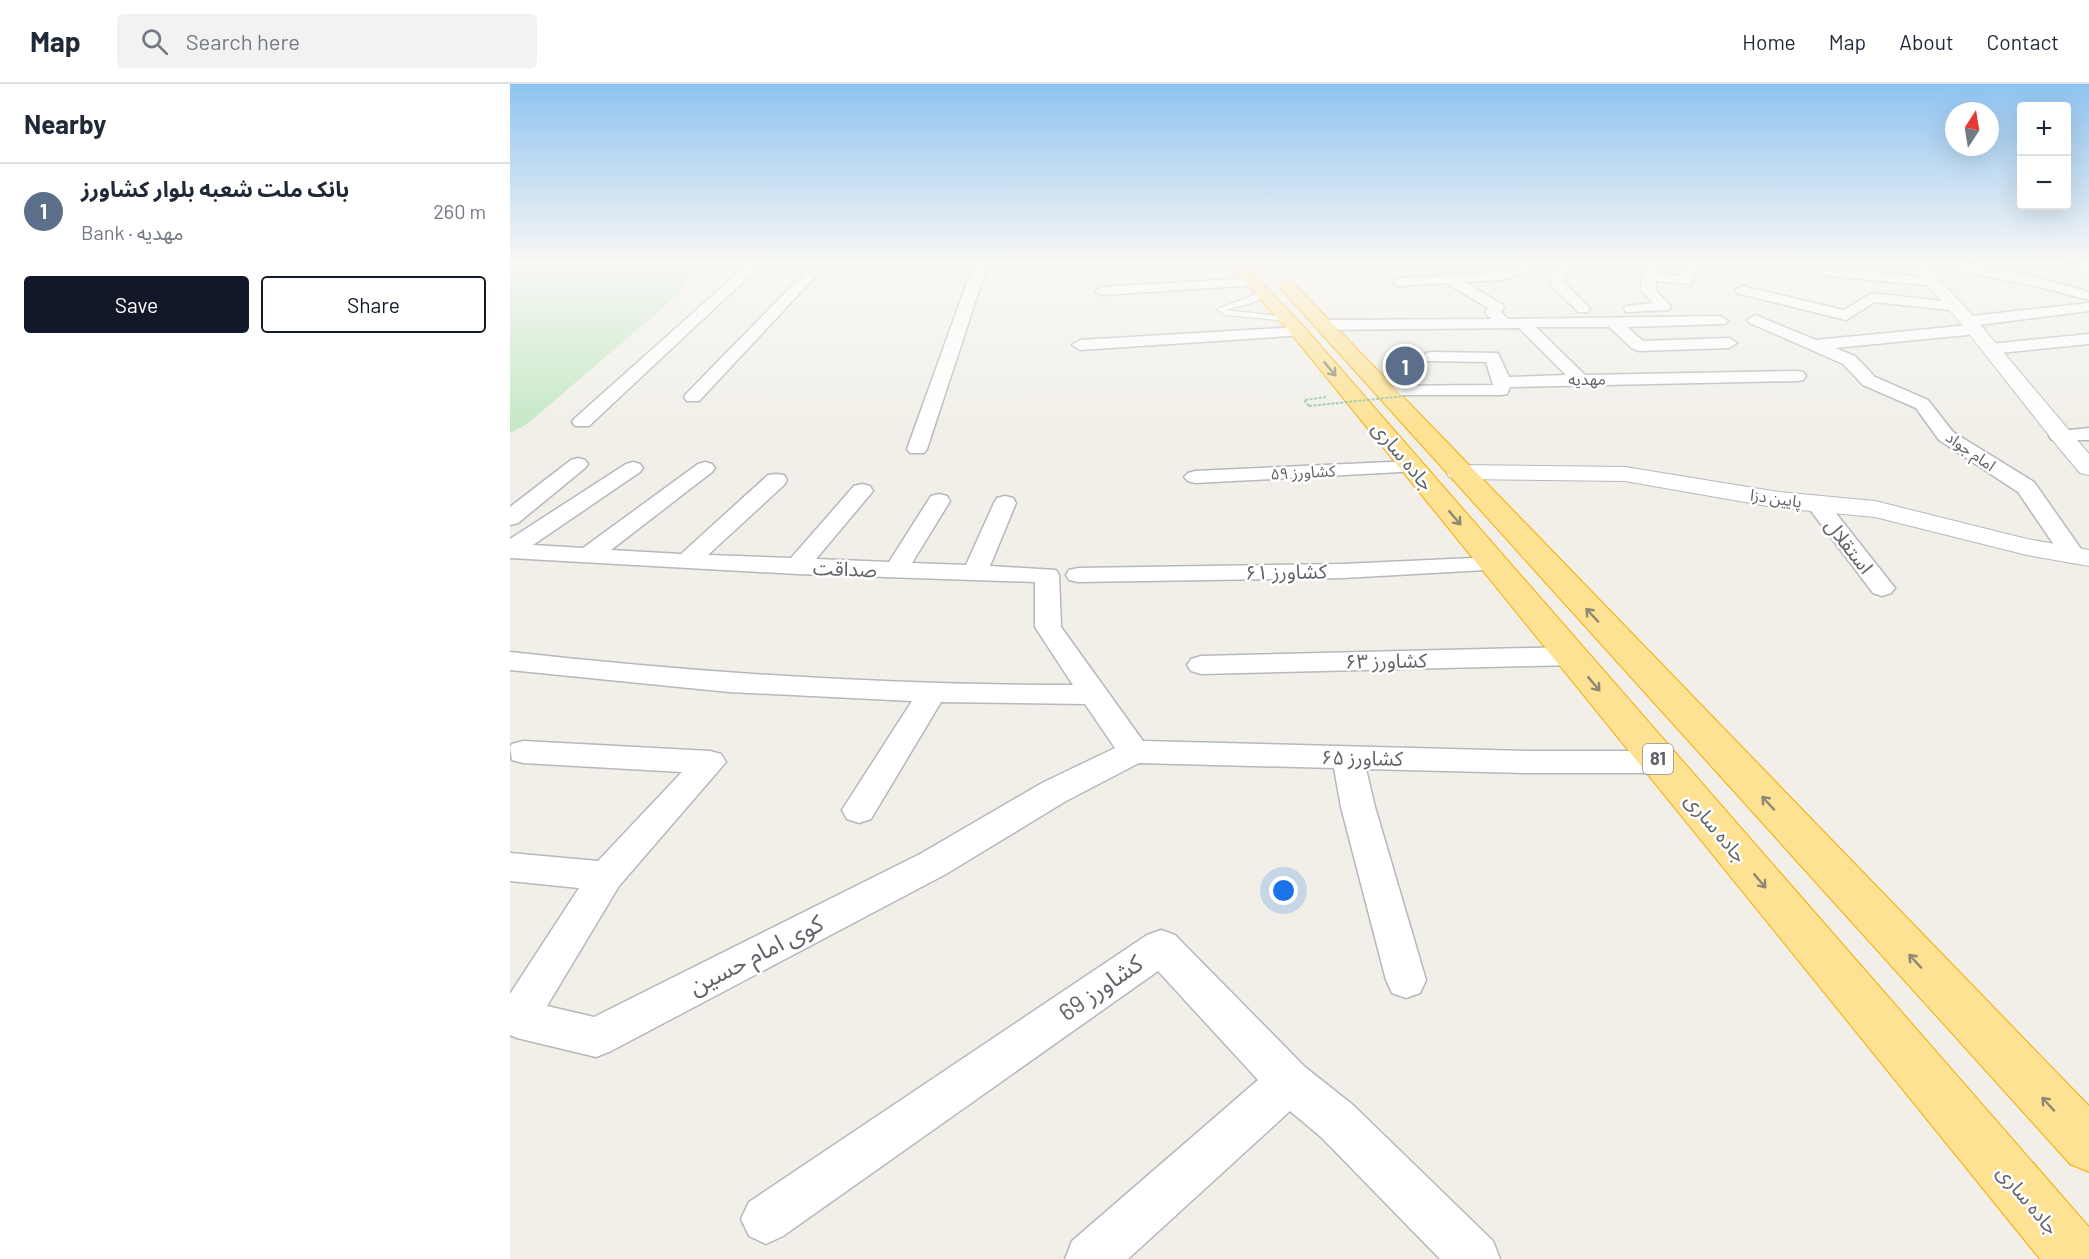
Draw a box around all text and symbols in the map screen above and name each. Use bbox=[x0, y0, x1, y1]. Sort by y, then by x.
search box bbox=[117, 14, 537, 68]
text: Map bbox=[30, 24, 81, 58]
icon: search bbox=[138, 25, 171, 58]
text: Search here bbox=[186, 28, 300, 54]
text: Home bbox=[1742, 29, 1796, 54]
text: Map bbox=[1829, 29, 1866, 54]
text: About bbox=[1899, 29, 1954, 54]
text: Contact bbox=[1987, 29, 2059, 54]
north arrow bbox=[1945, 102, 1999, 156]
map controls bbox=[2017, 102, 2071, 210]
button: + bbox=[2017, 102, 2071, 156]
text: Nearby bbox=[24, 108, 106, 139]
button: − bbox=[2017, 156, 2071, 210]
text: بانک ملت شعبه بلوار کشاورز bbox=[81, 175, 349, 201]
text: 1 bbox=[40, 199, 47, 223]
text: 260 m bbox=[433, 199, 486, 223]
text: Bank · مهدیه bbox=[81, 220, 184, 244]
button: Save bbox=[24, 276, 249, 333]
button: Share bbox=[261, 276, 486, 333]
pin: 1 bbox=[1386, 344, 1424, 388]
one-way arrow bbox=[1323, 361, 1337, 376]
street label: مهدیه bbox=[1568, 369, 1606, 389]
street label: جاده ساری bbox=[1367, 416, 1440, 496]
street label: امام جواد bbox=[1941, 427, 2000, 478]
street label: کشاورز ۵۹ bbox=[1270, 460, 1337, 484]
street label: پایین دزا bbox=[1749, 484, 1803, 513]
one-way arrow bbox=[1449, 510, 1462, 526]
street label: استقلال bbox=[1820, 513, 1879, 578]
street label: صداقت bbox=[813, 555, 878, 581]
street label: کشاورز ۶۱ bbox=[1245, 558, 1328, 585]
one-way arrow bbox=[1584, 607, 1599, 622]
street label: کشاورز ۶۳ bbox=[1345, 647, 1428, 674]
one-way arrow bbox=[1588, 676, 1601, 692]
street label: کشاورز ۶۵ bbox=[1321, 744, 1404, 771]
road number: 81 bbox=[1643, 744, 1673, 774]
street label: جاده ساری bbox=[1680, 788, 1753, 868]
one-way arrow bbox=[1760, 796, 1775, 811]
one-way arrow bbox=[1753, 873, 1767, 888]
your location bbox=[1269, 876, 1298, 905]
street label: کوی امام حسین bbox=[683, 907, 831, 1004]
street label: کشاورز 69 bbox=[1053, 947, 1149, 1027]
one-way arrow bbox=[1908, 954, 1922, 969]
one-way arrow bbox=[2041, 1097, 2055, 1112]
street label: جاده ساری bbox=[1992, 1160, 2065, 1240]

